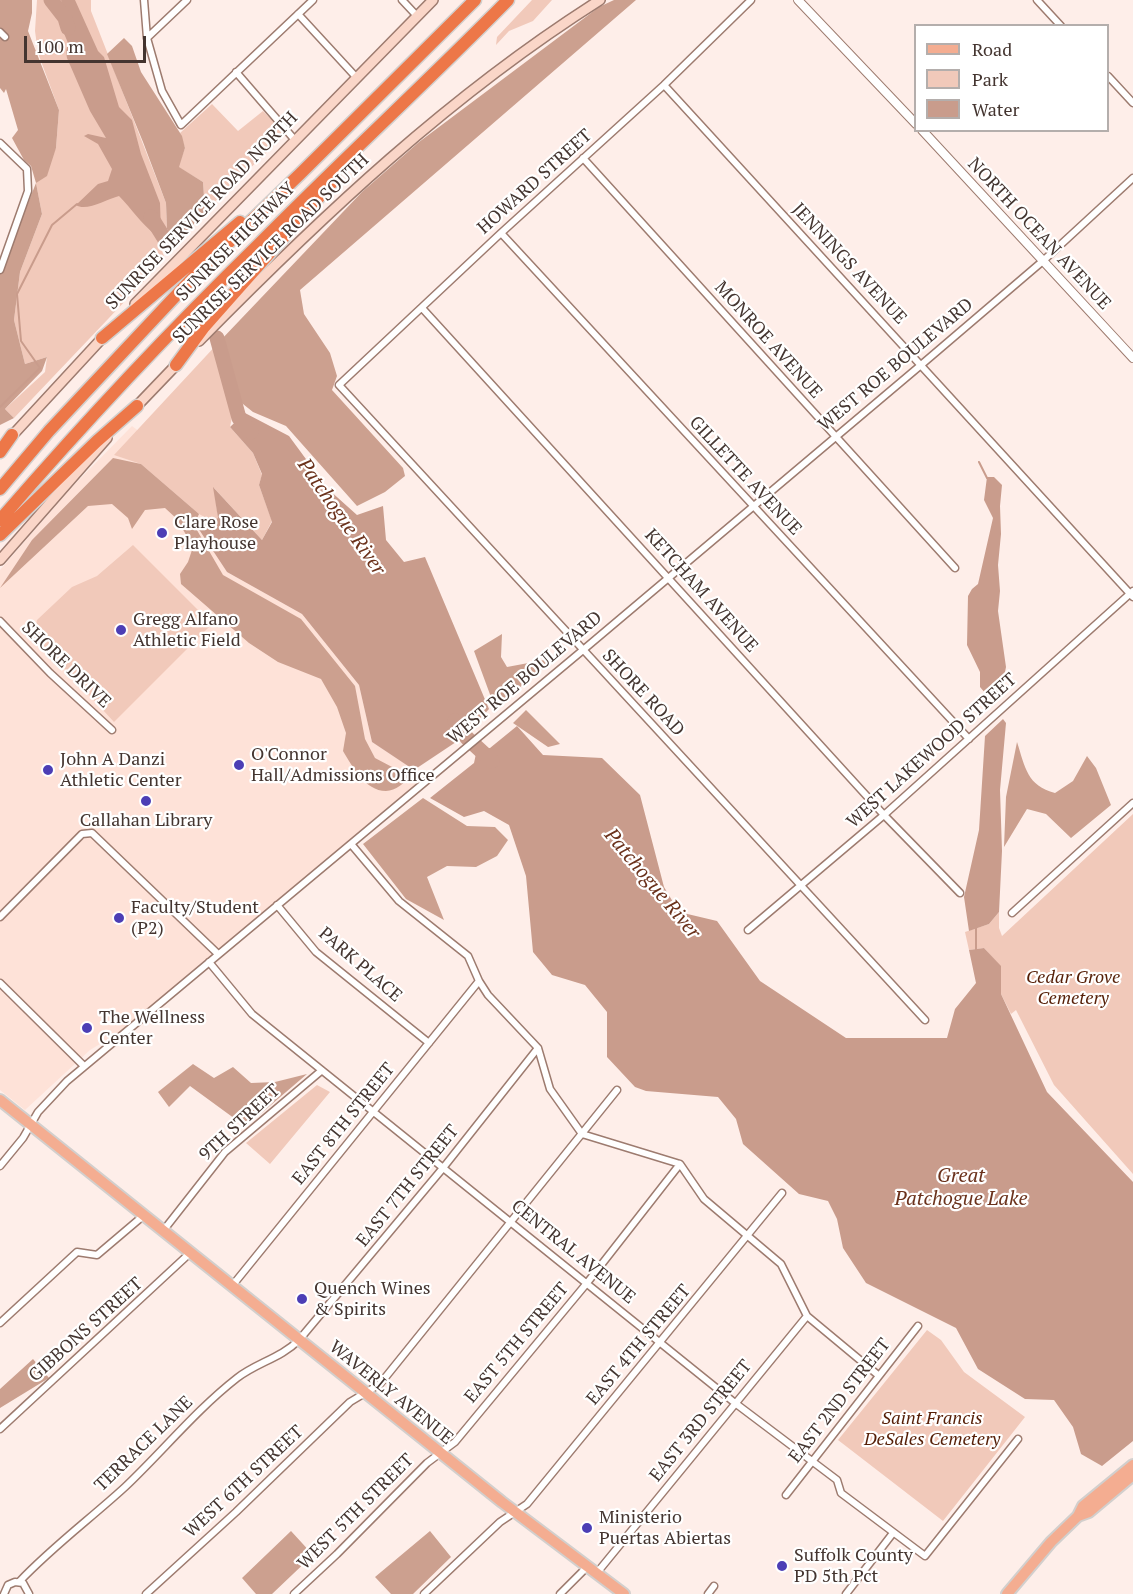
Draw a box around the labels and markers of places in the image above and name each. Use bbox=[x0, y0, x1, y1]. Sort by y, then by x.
place label: Clare Rose Playhouse bbox=[174, 512, 258, 554]
marker: Clare Rose Playhouse bbox=[155, 526, 169, 540]
place label: Gregg Alfano Athletic Field bbox=[133, 609, 241, 652]
marker: Gregg Alfano Athletic Field bbox=[114, 623, 128, 637]
place label: O'Connor Hall/Admissions Office bbox=[251, 744, 435, 786]
place label: John A Danzi Athletic Center bbox=[60, 749, 182, 792]
marker: O'Connor Hall/Admissions Office bbox=[232, 758, 246, 772]
marker: John A Danzi Athletic Center bbox=[41, 763, 55, 777]
marker: Callahan Library bbox=[139, 794, 153, 808]
place label: Callahan Library bbox=[80, 810, 212, 832]
place label: Faculty/Student (P2) bbox=[131, 897, 259, 940]
marker: Faculty/Student (P2) bbox=[112, 911, 126, 925]
place label: The Wellness Center bbox=[99, 1007, 205, 1050]
marker: The Wellness Center bbox=[80, 1021, 94, 1035]
place label: Quench Wines & Spirits bbox=[314, 1278, 430, 1320]
marker: Quench Wines & Spirits bbox=[295, 1292, 309, 1306]
place label: Ministerio Puertas Abiertas bbox=[599, 1507, 731, 1550]
marker: Ministerio Puertas Abiertas bbox=[580, 1521, 594, 1535]
place label: Suffolk County PD 5th Pct bbox=[794, 1545, 913, 1588]
marker: Suffolk County PD 5th Pct bbox=[775, 1559, 789, 1573]

